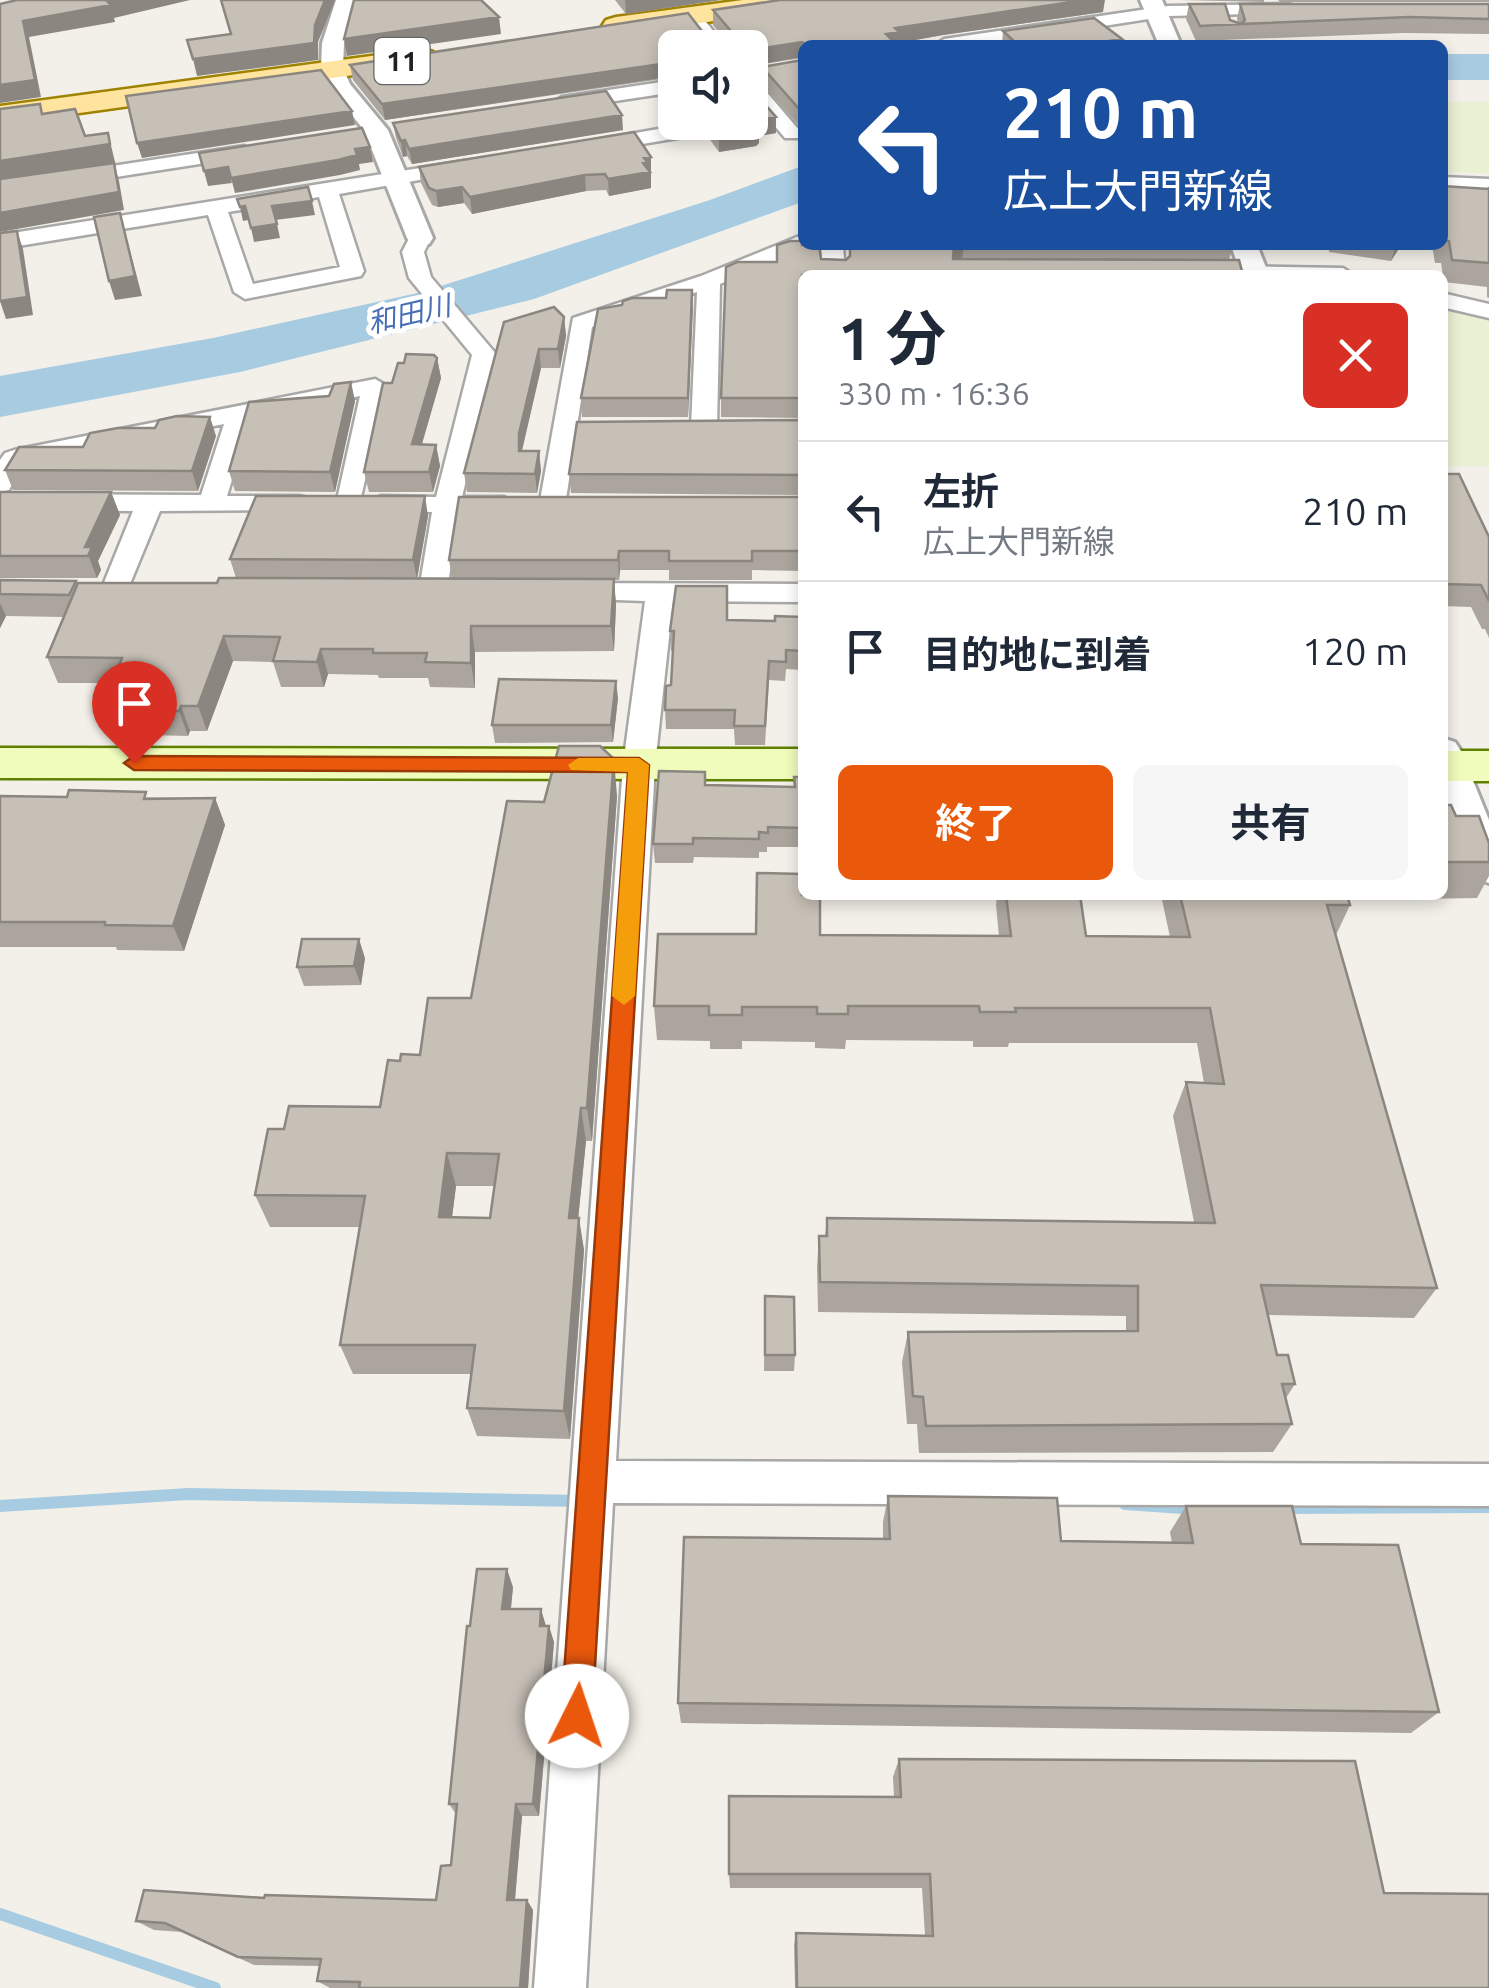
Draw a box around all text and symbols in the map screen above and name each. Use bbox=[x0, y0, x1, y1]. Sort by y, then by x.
map controls bbox=[658, 30, 768, 140]
button: sound bbox=[658, 30, 768, 140]
road number: 11 bbox=[374, 38, 430, 84]
text: 210 m bbox=[1003, 73, 1198, 151]
icon: left bbox=[838, 80, 968, 210]
text: 広上大門新線 bbox=[1003, 165, 1273, 216]
water label: 和田川 bbox=[364, 288, 456, 338]
button: close bbox=[1303, 303, 1408, 408]
text: 1 分 bbox=[838, 304, 946, 371]
text: 330 m · 16:36 bbox=[838, 375, 1030, 411]
text: 左折 bbox=[923, 470, 999, 512]
icon: left bbox=[838, 484, 893, 539]
text: 210 m bbox=[1302, 490, 1408, 532]
text: 広上大門新線 bbox=[923, 523, 1115, 559]
icon: arrive bbox=[838, 624, 893, 679]
text: 120 m bbox=[1302, 630, 1408, 672]
text: 目的地に到着 bbox=[923, 633, 1151, 675]
pin bbox=[92, 661, 177, 764]
icon: arrive bbox=[107, 676, 162, 731]
button: 終了 bbox=[838, 765, 1113, 880]
button: 共有 bbox=[1133, 765, 1408, 880]
position arrow bbox=[525, 1664, 629, 1768]

